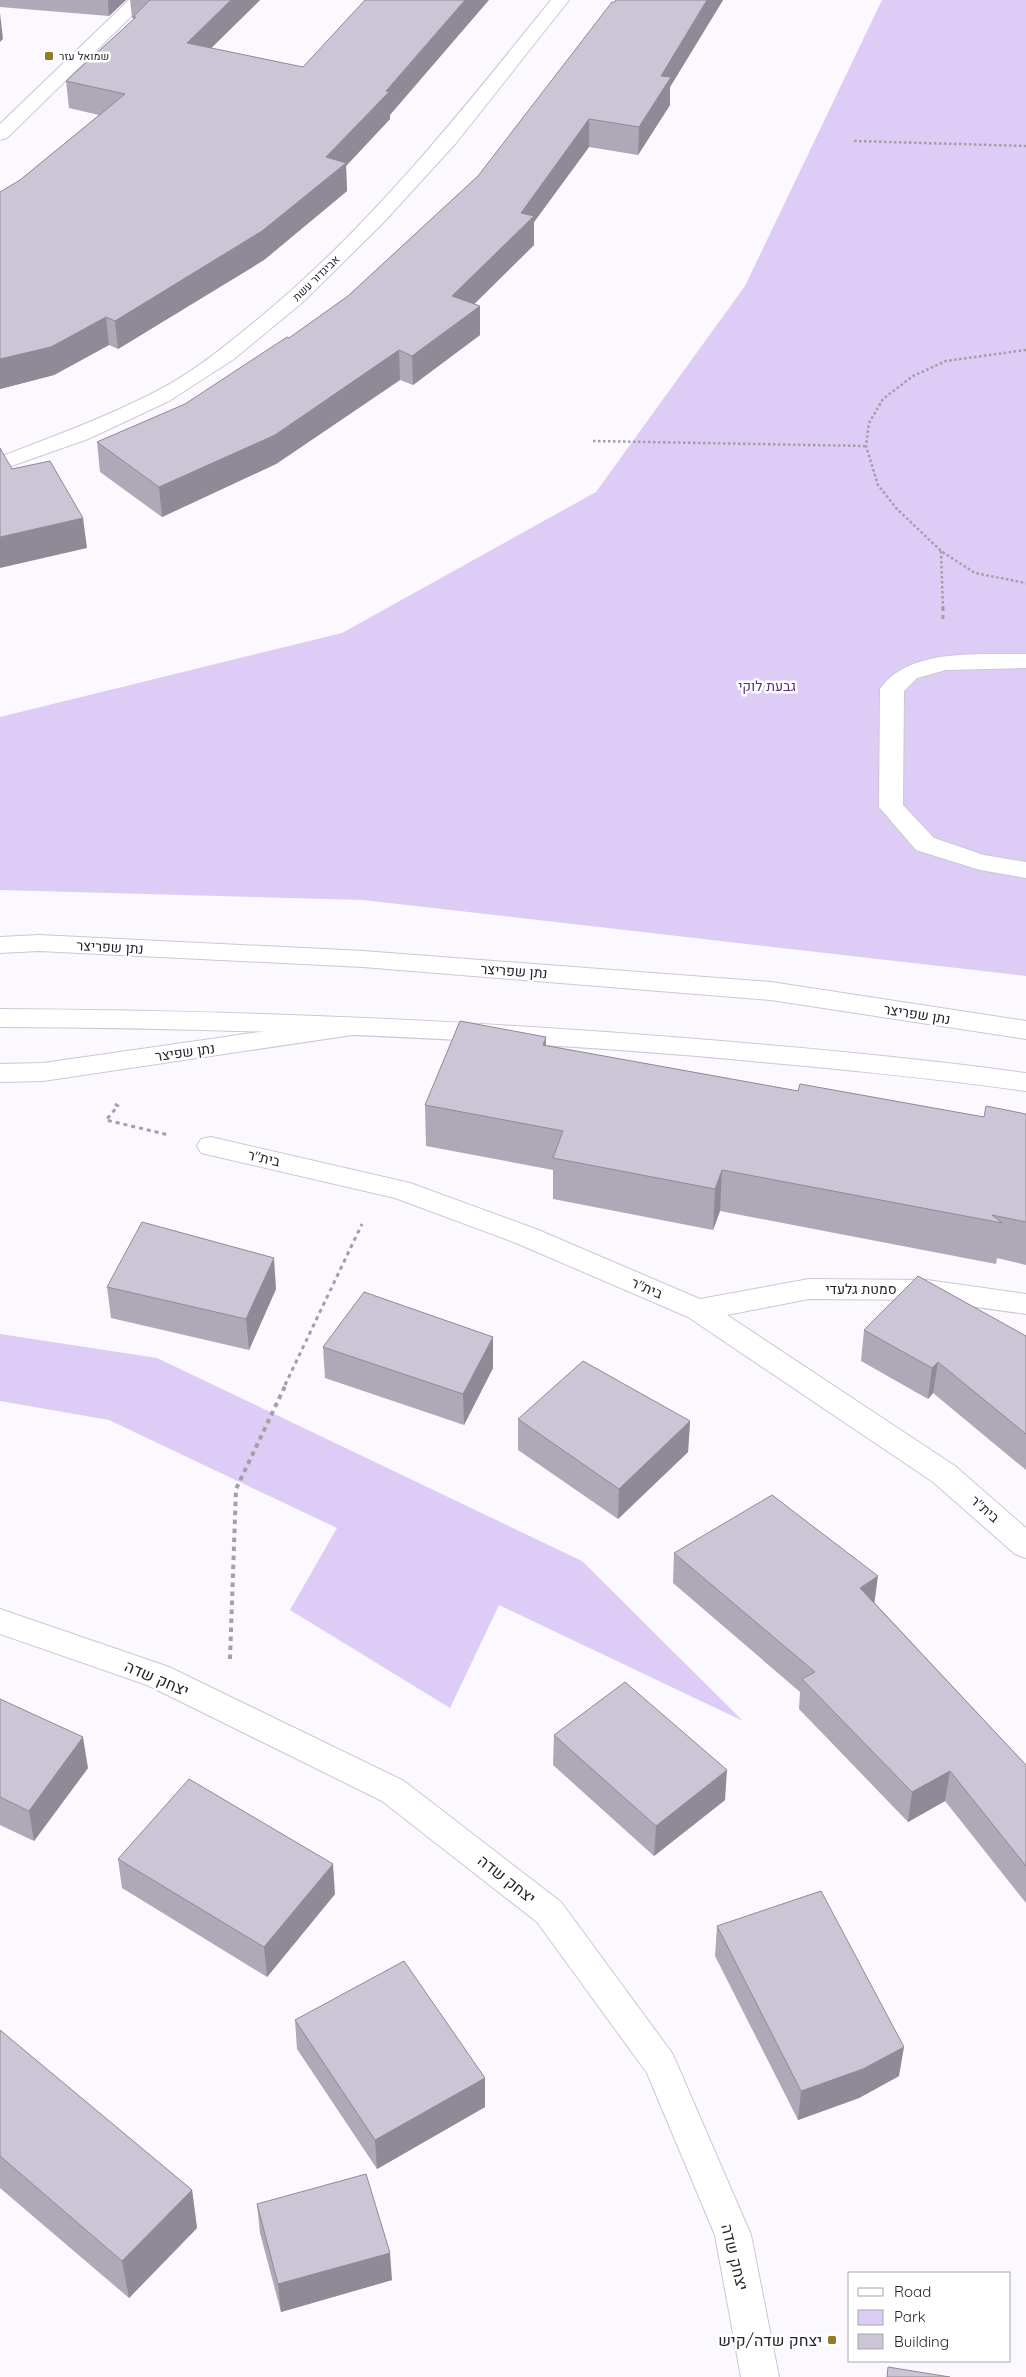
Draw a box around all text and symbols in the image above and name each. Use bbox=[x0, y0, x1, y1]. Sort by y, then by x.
place label: שמואל עזר bbox=[59, 49, 109, 63]
marker: שמואל עזר bbox=[43, 50, 55, 62]
street label: אביגדור עשת bbox=[290, 252, 342, 304]
park label: גבעת לוקי bbox=[738, 677, 796, 695]
street label: נתן שפריצר bbox=[76, 936, 144, 958]
street label: נתן שפריצר bbox=[480, 960, 548, 982]
street label: נתן שפריצר bbox=[882, 1000, 952, 1028]
street label: נתן שפיצר bbox=[154, 1039, 216, 1065]
street label: בית"ר bbox=[246, 1146, 283, 1171]
street label: בית"ר bbox=[628, 1273, 666, 1303]
street label: סמטת גלעדי bbox=[825, 1280, 897, 1298]
street label: בית"ר bbox=[967, 1492, 1004, 1527]
street label: יצחק שדה bbox=[122, 1656, 192, 1700]
street label: יצחק שדה bbox=[474, 1850, 540, 1908]
street label: יצחק שדה bbox=[717, 2222, 753, 2292]
legend bbox=[848, 2272, 1011, 2362]
text: Road bbox=[894, 2282, 931, 2301]
text: Park bbox=[894, 2307, 926, 2326]
place label: יצחק שדה/קיש bbox=[718, 2330, 822, 2350]
text: Building bbox=[894, 2332, 949, 2351]
marker: יצחק שדה/קיש bbox=[826, 2334, 838, 2346]

